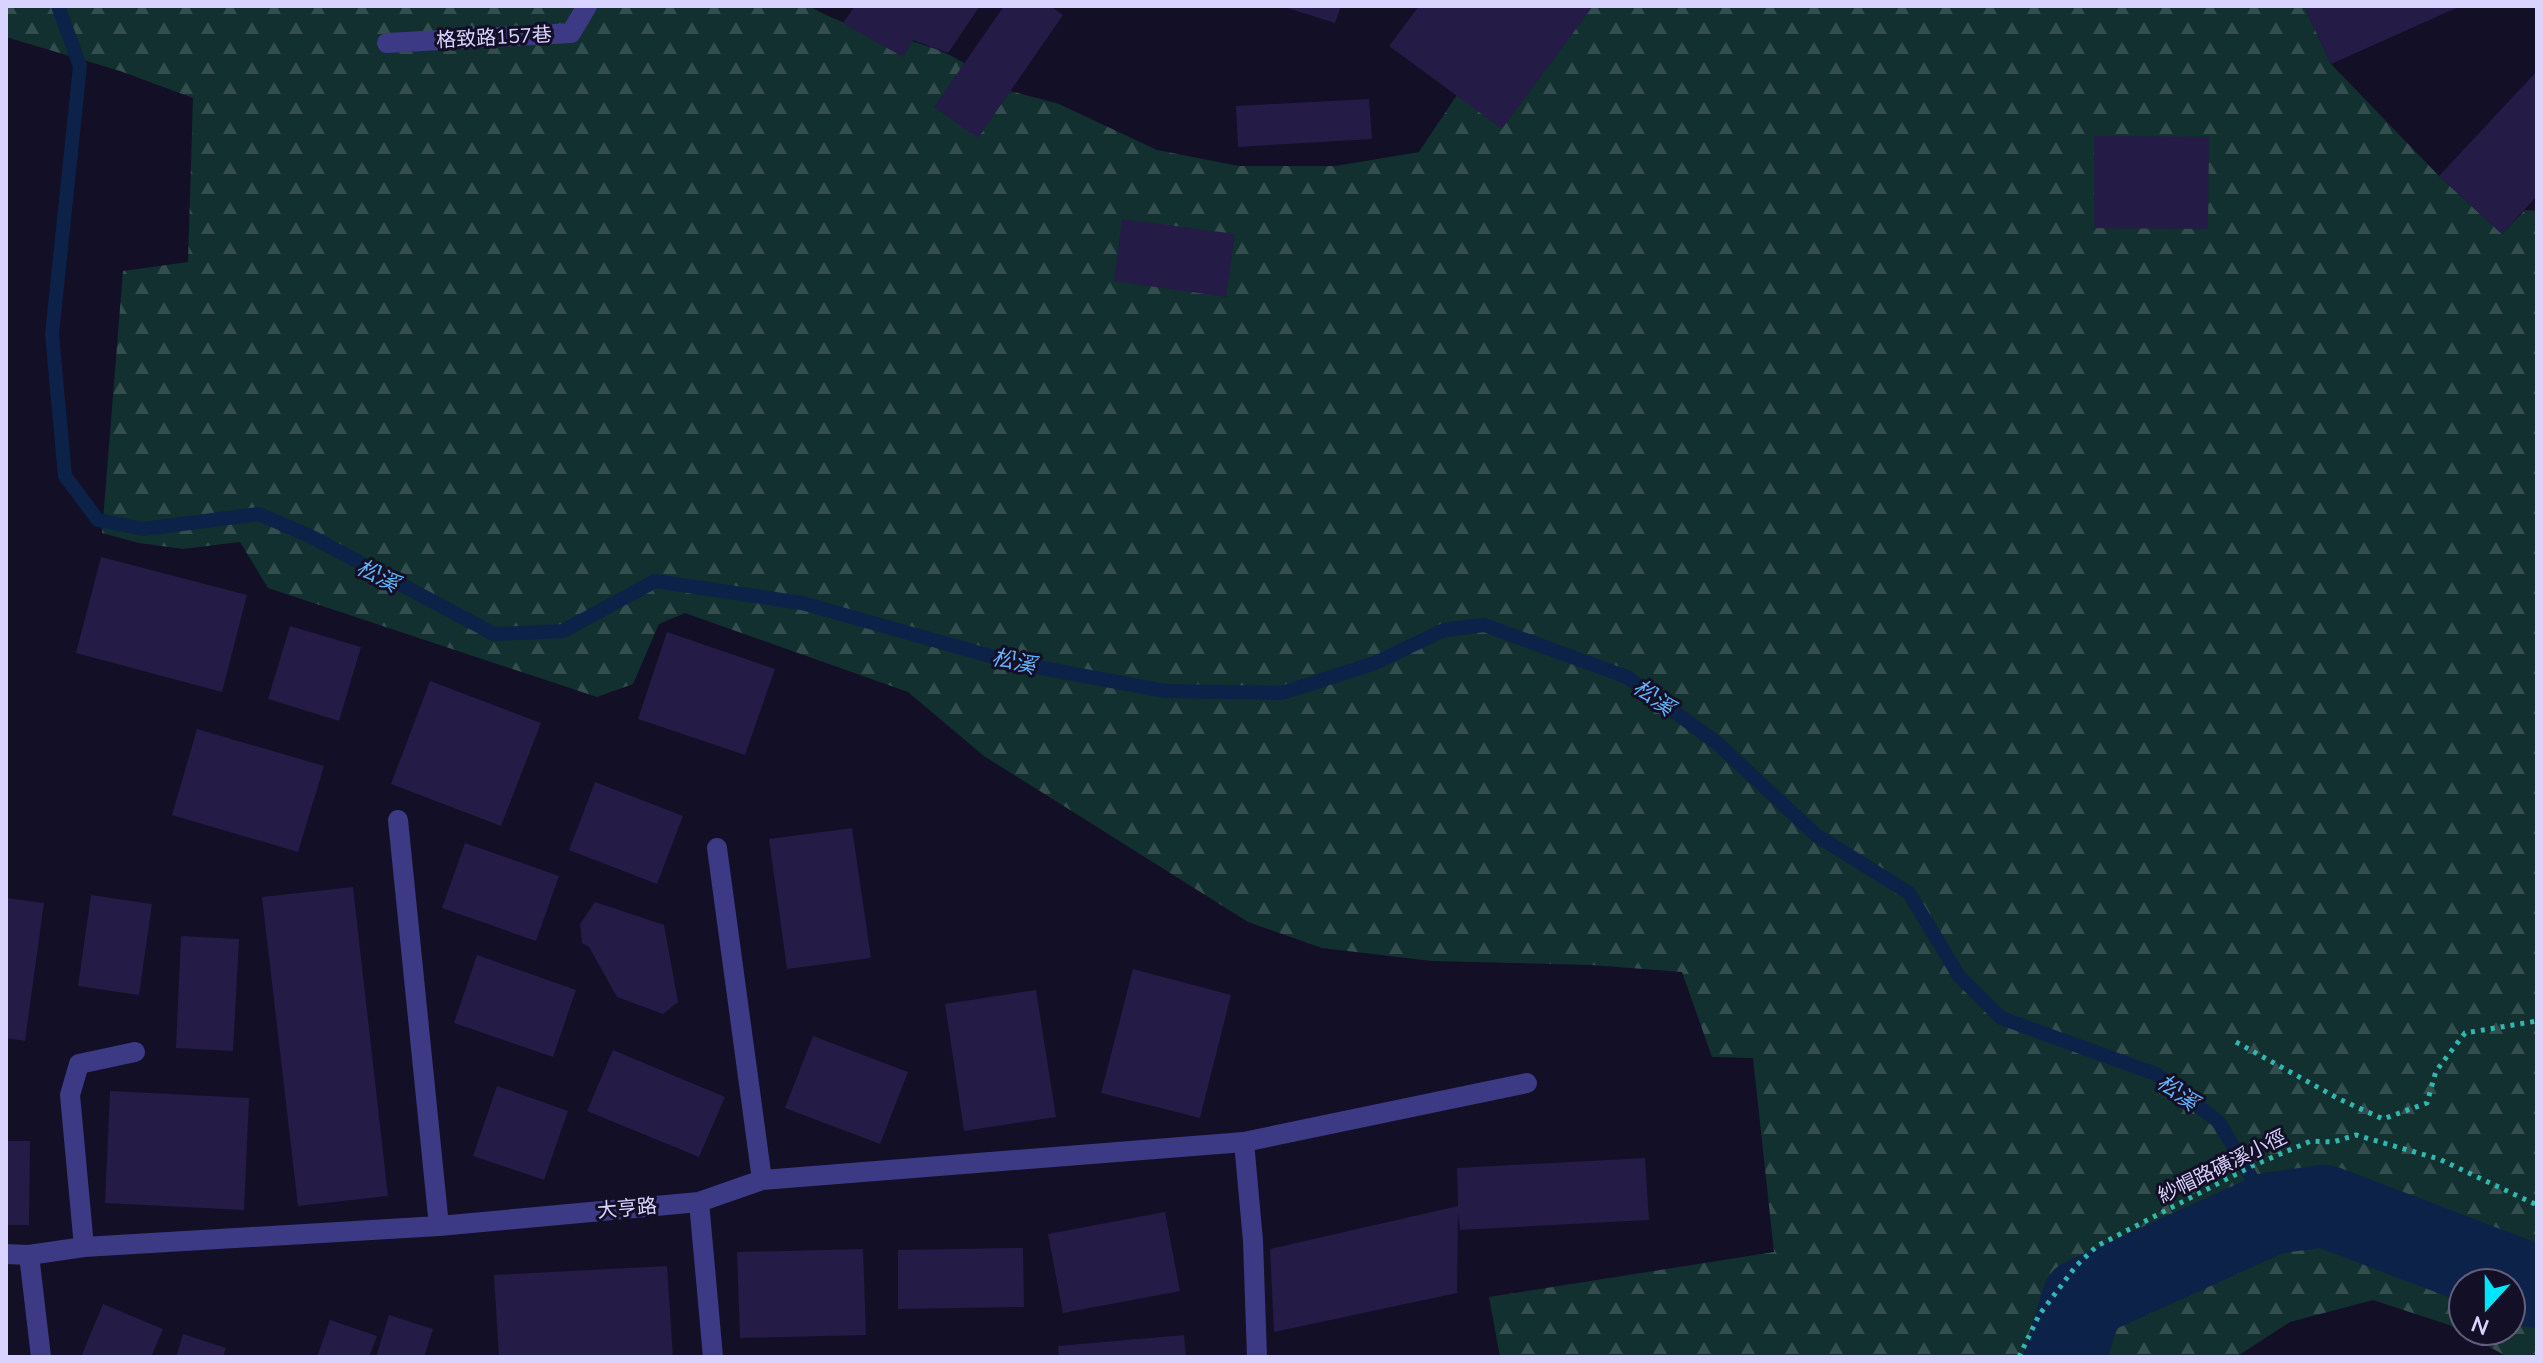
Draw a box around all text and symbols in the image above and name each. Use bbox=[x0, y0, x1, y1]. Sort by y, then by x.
street label: 格致路157巷 bbox=[435, 21, 553, 54]
water label: 松溪 bbox=[351, 553, 407, 601]
water label: 松溪 bbox=[989, 642, 1042, 682]
water label: 松溪 bbox=[1627, 673, 1682, 725]
water label: 松溪 bbox=[2151, 1068, 2206, 1120]
street label: 紗帽路磺溪小徑 bbox=[2153, 1124, 2291, 1209]
street label: 大亨路 bbox=[596, 1192, 658, 1225]
north arrow bbox=[2447, 1267, 2527, 1347]
text: N bbox=[2467, 1308, 2493, 1342]

